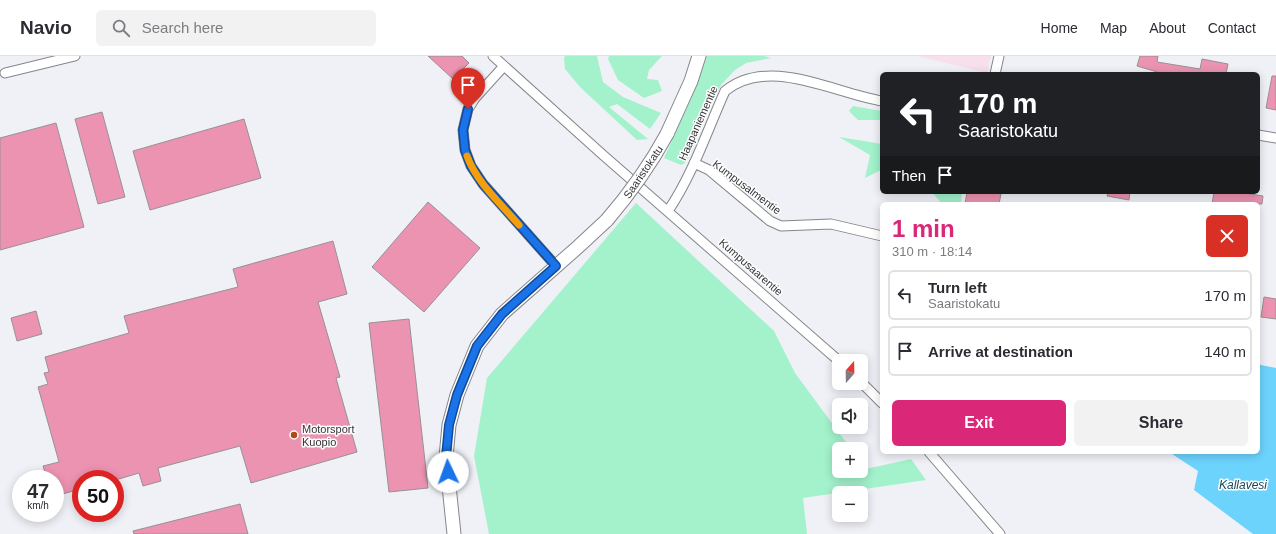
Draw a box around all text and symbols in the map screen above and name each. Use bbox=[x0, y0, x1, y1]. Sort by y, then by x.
search box bbox=[96, 10, 376, 46]
text: Navio bbox=[20, 17, 72, 38]
icon: search bbox=[110, 17, 132, 39]
text: Search here bbox=[142, 19, 223, 36]
text: Home bbox=[1041, 20, 1078, 36]
text: Map bbox=[1100, 20, 1127, 36]
text: About bbox=[1149, 20, 1186, 36]
text: Contact bbox=[1208, 20, 1256, 36]
pin bbox=[451, 68, 485, 109]
icon: arrive bbox=[457, 74, 479, 96]
street label: Haapaniementie bbox=[676, 84, 720, 162]
icon: left bbox=[892, 88, 944, 140]
text: 170 m bbox=[958, 88, 1037, 119]
text: Saaristokatu bbox=[958, 121, 1058, 141]
street label: Saaristokatu bbox=[621, 143, 665, 201]
street label: Kumpusalmentie bbox=[711, 158, 783, 216]
icon: arrive bbox=[934, 164, 956, 186]
text: Then bbox=[892, 167, 926, 184]
text: 1 min bbox=[892, 215, 955, 242]
button: close bbox=[1206, 215, 1248, 257]
street label: Kumpusaarentie bbox=[717, 236, 785, 298]
text: 310 m · 18:14 bbox=[892, 244, 972, 259]
text: Turn left bbox=[928, 279, 987, 296]
icon: left bbox=[894, 284, 916, 306]
text: 170 m bbox=[1204, 287, 1246, 304]
text: Saaristokatu bbox=[928, 296, 1000, 311]
icon: arrive bbox=[894, 340, 916, 362]
text: Arrive at destination bbox=[928, 343, 1073, 360]
text: 140 m bbox=[1204, 343, 1246, 360]
north arrow bbox=[832, 354, 868, 390]
map controls bbox=[832, 354, 868, 522]
button: sound bbox=[832, 398, 868, 434]
button: Exit bbox=[892, 400, 1066, 446]
button: Share bbox=[1074, 400, 1248, 446]
place label: Motorsport Kuopio bbox=[302, 423, 355, 448]
marker: Motorsport Kuopio bbox=[289, 430, 299, 440]
button: + bbox=[832, 442, 868, 478]
position arrow bbox=[427, 451, 469, 493]
speed limit sign: 50 bbox=[72, 470, 124, 522]
water label: Kallavesi bbox=[1219, 478, 1267, 492]
text: 47 bbox=[27, 480, 49, 502]
button: − bbox=[832, 486, 868, 522]
text: km/h bbox=[27, 500, 49, 511]

